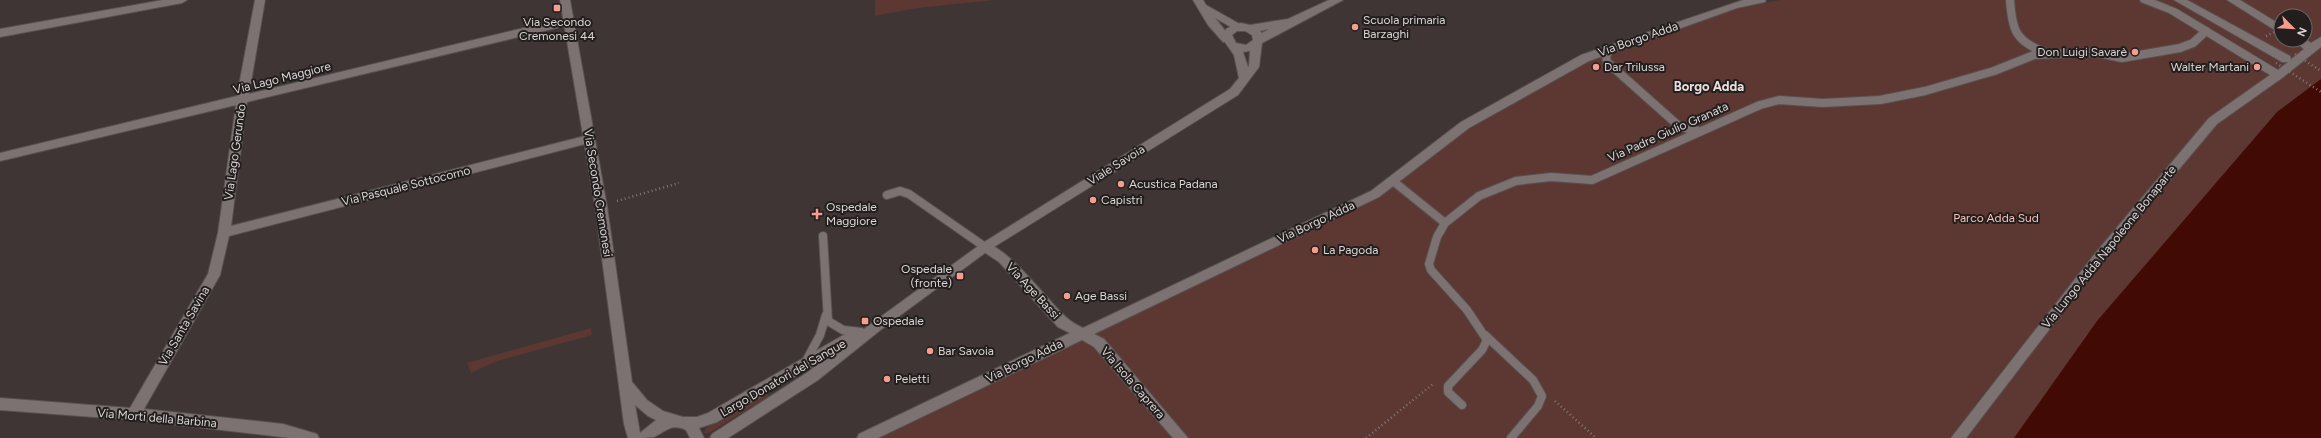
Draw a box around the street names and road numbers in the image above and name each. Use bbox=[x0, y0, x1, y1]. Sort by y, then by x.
street label: Via Borgo Adda bbox=[1596, 19, 1680, 59]
street label: Via Lago Maggiore bbox=[232, 59, 333, 97]
street label: Via Padre Giulio Granata bbox=[1606, 99, 1730, 165]
street label: Via Lago Gerundo bbox=[221, 103, 249, 201]
street label: Via Secondo Cremonesi bbox=[581, 128, 615, 258]
street label: Viale Savoia bbox=[1085, 142, 1147, 188]
street label: Via Pasquale Sottocorno bbox=[340, 163, 472, 209]
street label: Via Lungo Adda Napoleone Bonaparte bbox=[2039, 163, 2179, 331]
street label: Via Borgo Adda bbox=[1275, 198, 1357, 246]
street label: Via Age Bassi bbox=[1003, 260, 1063, 322]
street label: Via Santa Savina bbox=[156, 284, 212, 368]
street label: Largo Donatori del Sangue bbox=[718, 336, 849, 420]
street label: Via Borgo Adda bbox=[983, 336, 1065, 386]
street label: Via Isola Caprera bbox=[1098, 344, 1168, 422]
street label: Via Morti della Barbina bbox=[97, 406, 217, 430]

